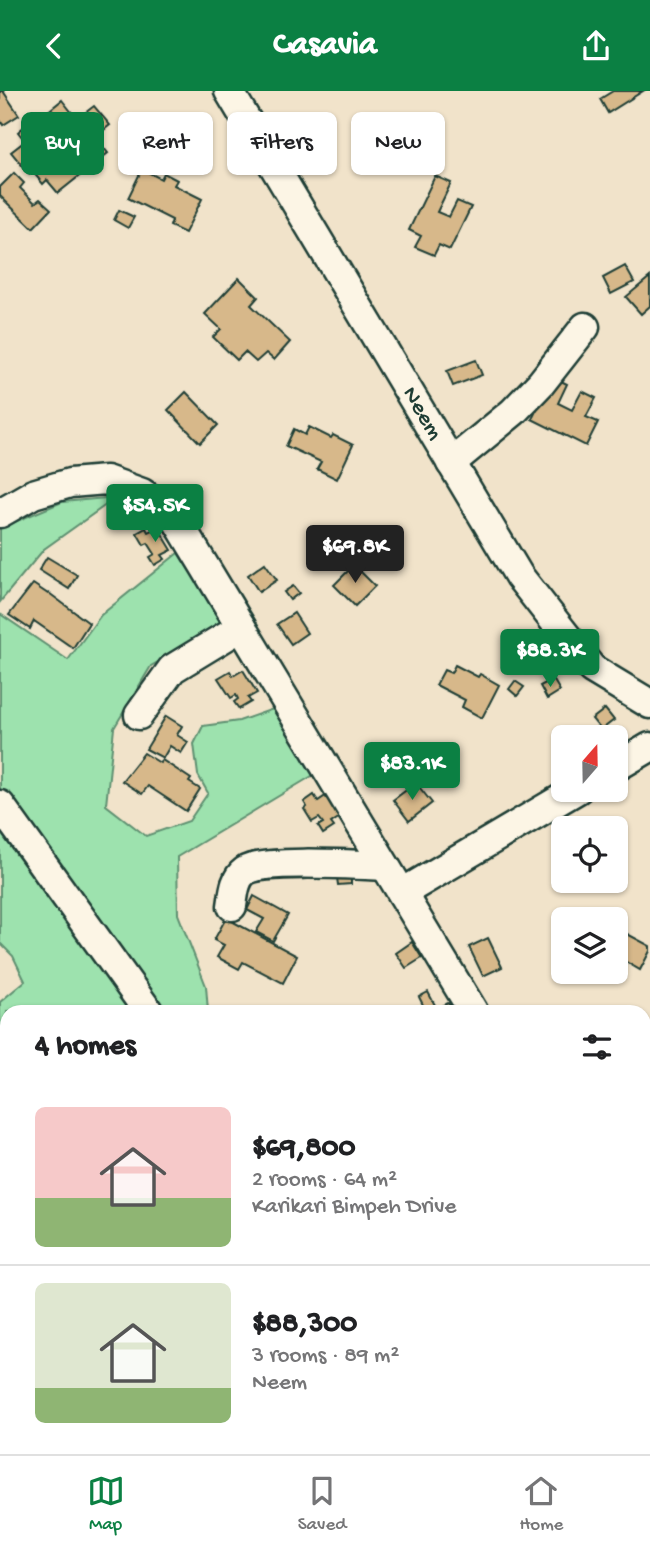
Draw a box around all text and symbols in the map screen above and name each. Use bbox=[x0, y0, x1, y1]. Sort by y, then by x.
icon: back bbox=[35, 27, 73, 65]
text: Casavia bbox=[273, 27, 377, 65]
icon: share bbox=[577, 27, 615, 65]
chip: Buy bbox=[21, 112, 104, 175]
chip: Rent bbox=[118, 112, 213, 175]
chip: Filters bbox=[227, 112, 337, 175]
chip: New bbox=[351, 112, 445, 175]
street label: Neem bbox=[395, 382, 449, 446]
pin: $54.5K bbox=[98, 484, 212, 544]
text: $54.5K bbox=[122, 493, 188, 520]
pin: $69.8K bbox=[298, 525, 412, 585]
text: $69.8K bbox=[322, 534, 388, 561]
pin: $88.3K bbox=[493, 629, 607, 689]
text: $88.3K bbox=[516, 638, 584, 665]
north arrow bbox=[551, 725, 628, 801]
map controls bbox=[551, 725, 628, 984]
pin: $83.1K bbox=[355, 743, 469, 802]
text: $83.1K bbox=[380, 751, 444, 778]
button: locate bbox=[551, 816, 628, 893]
button: layers bbox=[551, 907, 628, 984]
icon: filters bbox=[578, 1028, 616, 1066]
text: 4 homes bbox=[35, 1030, 136, 1065]
text: $69,800 bbox=[252, 1132, 356, 1167]
icon: home bbox=[91, 1135, 175, 1219]
text: 2 rooms · 64 m² bbox=[252, 1167, 397, 1194]
text: Karikari Bimpeh Drive bbox=[252, 1194, 456, 1221]
text: $88,300 bbox=[252, 1308, 357, 1343]
icon: home bbox=[91, 1311, 175, 1395]
text: 3 rooms · 89 m² bbox=[252, 1343, 399, 1370]
text: Neem bbox=[252, 1370, 307, 1397]
tab: Map bbox=[87, 1472, 125, 1537]
tab: Saved bbox=[298, 1472, 346, 1537]
tab: Home bbox=[519, 1472, 563, 1537]

